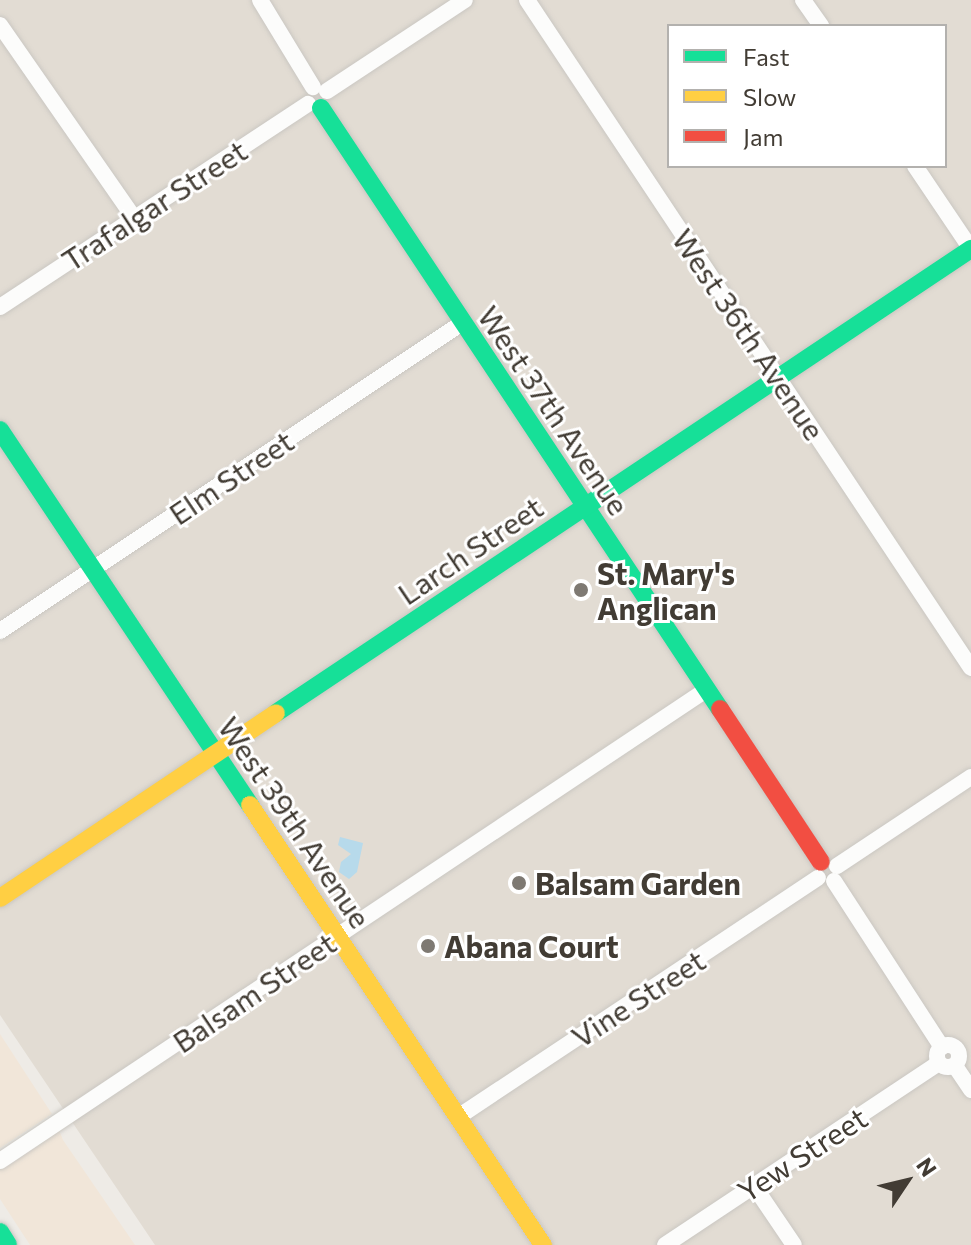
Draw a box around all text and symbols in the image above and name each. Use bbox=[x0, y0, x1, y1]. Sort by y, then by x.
legend bbox=[667, 24, 947, 168]
text: Fast bbox=[743, 42, 790, 71]
text: Slow bbox=[743, 82, 796, 111]
text: Jam bbox=[743, 122, 783, 151]
street label: Trafalgar Street bbox=[55, 132, 253, 278]
street label: West 36th Avenue bbox=[665, 222, 833, 446]
street label: West 37th Avenue bbox=[471, 299, 637, 521]
street label: Elm Street bbox=[162, 422, 300, 532]
street label: Larch Street bbox=[391, 488, 549, 612]
place label: St. Mary's Anglican bbox=[597, 555, 735, 626]
marker: St. Mary's Anglican bbox=[572, 581, 590, 599]
street label: West 39th Avenue bbox=[211, 710, 379, 934]
place label: Balsam Garden bbox=[535, 865, 741, 901]
marker: Balsam Garden bbox=[510, 874, 528, 892]
street label: Balsam Street bbox=[166, 924, 342, 1060]
place label: Abana Court bbox=[444, 928, 619, 964]
marker: Abana Court bbox=[419, 937, 437, 955]
street label: Vine Street bbox=[565, 942, 711, 1054]
street label: Yew Street bbox=[731, 1099, 873, 1209]
north arrow bbox=[867, 1141, 947, 1221]
text: N bbox=[911, 1152, 943, 1181]

